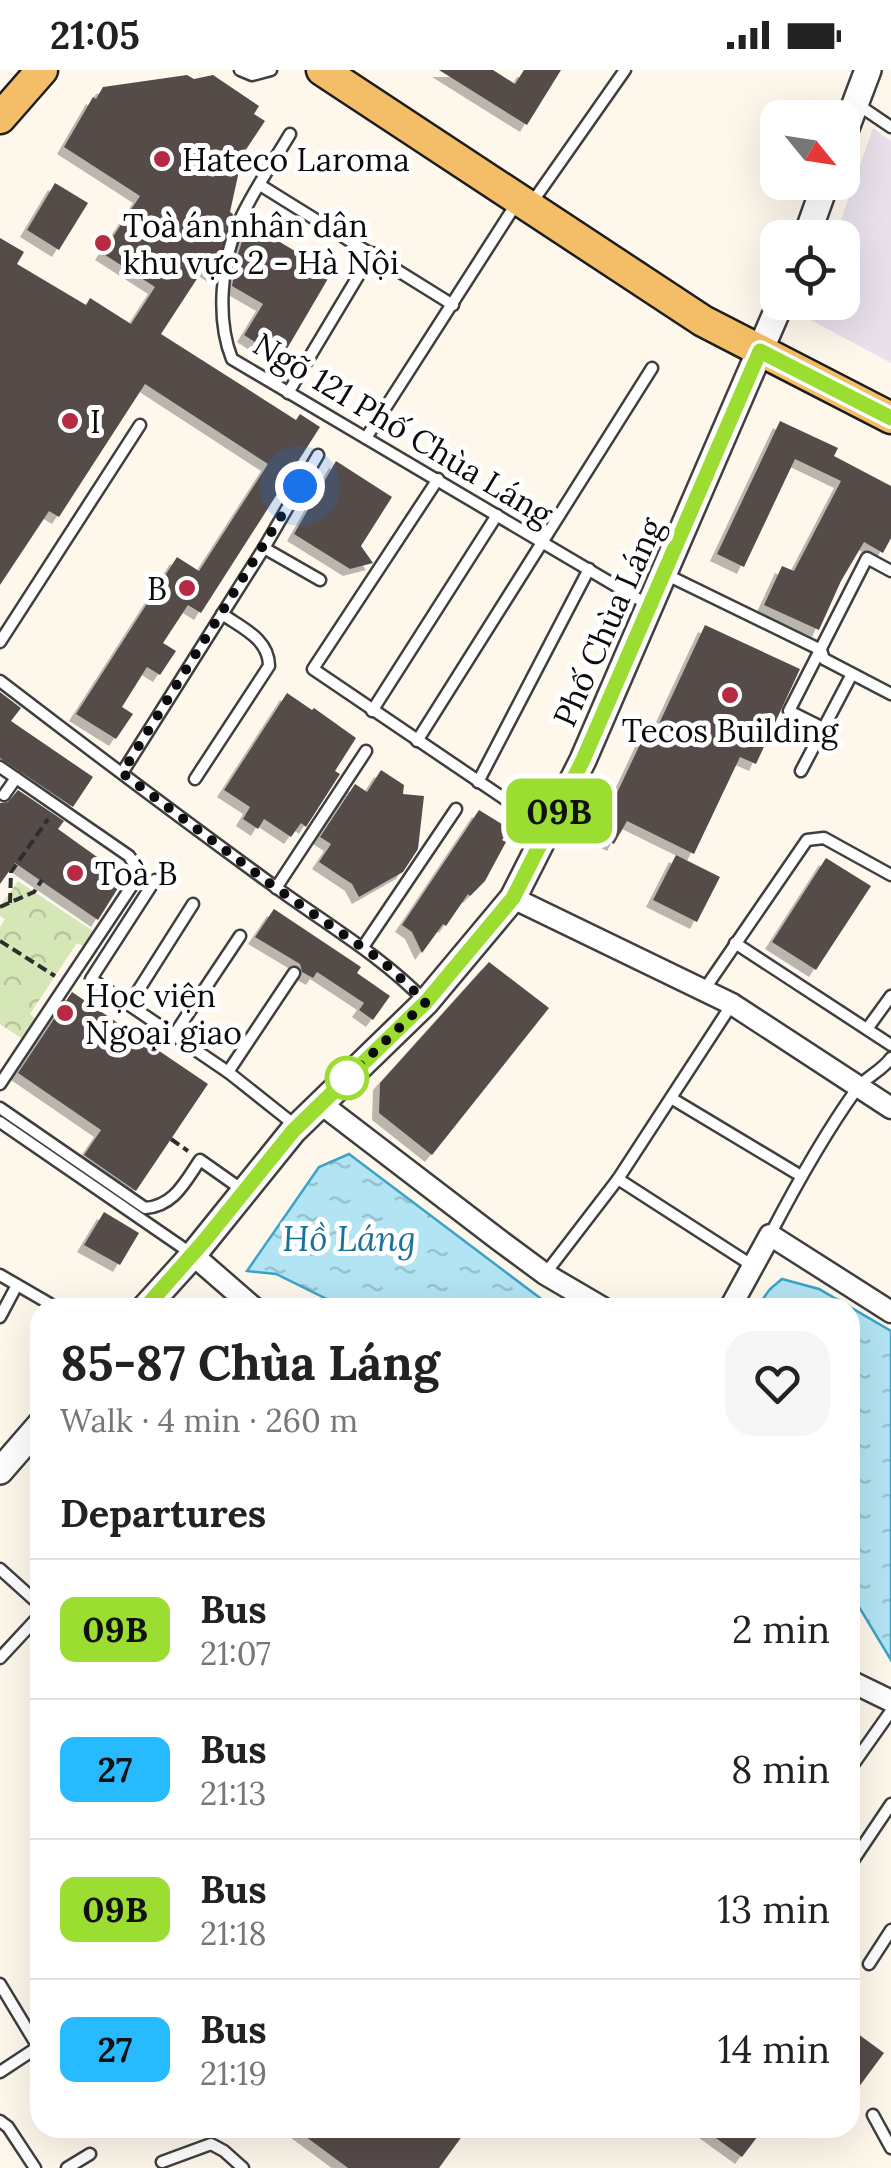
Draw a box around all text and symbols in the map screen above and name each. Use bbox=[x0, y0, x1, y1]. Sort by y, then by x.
text: 21:05 bbox=[50, 11, 140, 59]
north arrow bbox=[760, 100, 860, 200]
map controls bbox=[760, 100, 860, 320]
place label: Hateco Laroma bbox=[182, 139, 410, 180]
marker: Hateco Laroma bbox=[151, 148, 173, 170]
place label: Toà án nhân dân khu vực 2 - Hà Nội bbox=[123, 205, 399, 283]
button: locate bbox=[760, 220, 860, 320]
marker: Toà án nhân dân khu vực 2 - Hà Nội bbox=[92, 232, 114, 254]
street label: Ngõ 121 Phố Chùa Láng bbox=[246, 323, 561, 535]
place label: I bbox=[90, 401, 101, 442]
marker: I bbox=[59, 410, 81, 432]
your location bbox=[275, 461, 325, 511]
street label: Phố Chùa Láng bbox=[544, 510, 673, 733]
place label: B bbox=[147, 568, 167, 609]
marker: B bbox=[176, 577, 198, 599]
marker: Tecos Building bbox=[719, 684, 741, 706]
place label: Tecos Building bbox=[622, 710, 840, 751]
line badge: 09B bbox=[502, 778, 616, 844]
text: 09B bbox=[526, 789, 592, 834]
place label: Toà B bbox=[95, 853, 177, 894]
marker: Toà B bbox=[64, 862, 86, 884]
place label: Học viện Ngoại giao bbox=[85, 975, 242, 1053]
marker: Học viện Ngoại giao bbox=[54, 1002, 76, 1024]
unlabelled marker bbox=[326, 1057, 368, 1099]
water label: Hồ Láng bbox=[282, 1216, 416, 1261]
button: heart bbox=[725, 1331, 830, 1436]
text: 85-87 Chùa Láng bbox=[60, 1332, 440, 1393]
text: Walk · 4 min · 260 m bbox=[60, 1400, 358, 1441]
text: Departures bbox=[60, 1489, 266, 1537]
text: Bus bbox=[200, 1585, 267, 1633]
text: 2 min bbox=[732, 1605, 830, 1653]
text: 09B bbox=[82, 1607, 148, 1652]
text: 21:07 bbox=[200, 1633, 271, 1674]
text: Bus bbox=[200, 1725, 267, 1773]
text: 8 min bbox=[731, 1745, 830, 1793]
text: 27 bbox=[97, 1747, 133, 1792]
text: 21:13 bbox=[200, 1773, 266, 1814]
text: Bus bbox=[200, 1865, 267, 1913]
text: 13 min bbox=[717, 1885, 830, 1933]
text: 09B bbox=[82, 1887, 148, 1932]
text: 21:18 bbox=[200, 1913, 266, 1954]
text: Bus bbox=[200, 2005, 267, 2053]
text: 14 min bbox=[718, 2025, 830, 2073]
text: 27 bbox=[97, 2027, 133, 2072]
text: 21:19 bbox=[200, 2053, 267, 2094]

